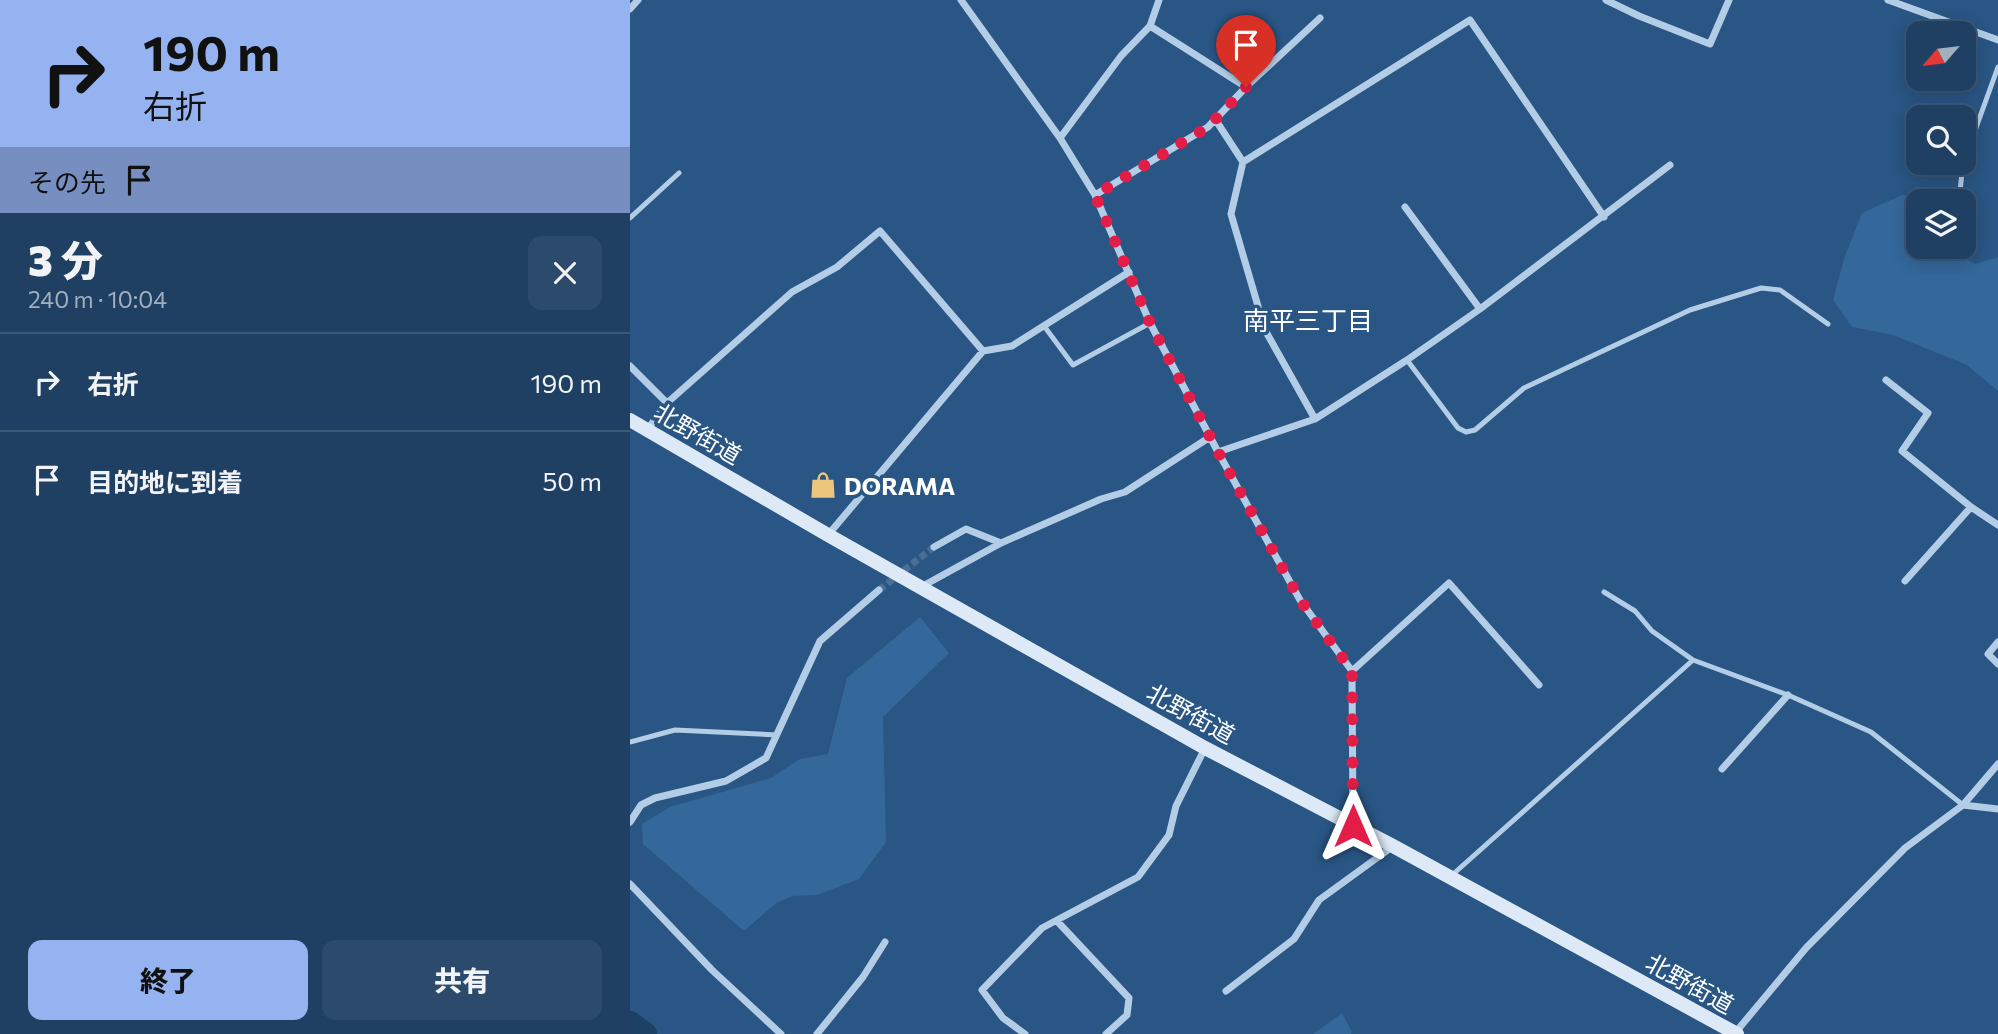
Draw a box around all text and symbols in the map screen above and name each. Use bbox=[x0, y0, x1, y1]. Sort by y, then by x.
pin bbox=[1216, 15, 1276, 87]
text: 190 m bbox=[143, 21, 280, 81]
north arrow bbox=[1906, 21, 1976, 91]
map controls bbox=[1906, 21, 1976, 259]
icon: arrive bbox=[1227, 26, 1265, 64]
icon: right bbox=[28, 28, 119, 119]
text: 右折 bbox=[143, 85, 207, 125]
button: search bbox=[1906, 105, 1976, 175]
icon: arrive bbox=[120, 161, 158, 199]
text: その先 bbox=[28, 166, 106, 197]
button: layers bbox=[1906, 189, 1976, 259]
text: 3 分 bbox=[28, 233, 103, 285]
button: close bbox=[528, 236, 602, 310]
text: 240 m · 10:04 bbox=[28, 285, 167, 313]
district label: 南平三丁目 bbox=[1243, 304, 1373, 335]
icon: right bbox=[28, 363, 66, 401]
text: 190 m bbox=[530, 367, 602, 398]
text: 右折 bbox=[87, 368, 139, 399]
street label: 北野街道 bbox=[649, 396, 747, 470]
icon: arrive bbox=[28, 461, 66, 499]
text: 50 m bbox=[542, 465, 602, 496]
text: 目的地に到着 bbox=[87, 466, 243, 497]
shop icon: DORAMA bbox=[808, 470, 838, 500]
place label: DORAMA bbox=[844, 471, 955, 500]
street label: 北野街道 bbox=[1142, 677, 1240, 749]
position arrow bbox=[1316, 789, 1390, 863]
button: 終了 bbox=[28, 940, 308, 1020]
button: 共有 bbox=[322, 940, 602, 1020]
street label: 北野街道 bbox=[1641, 947, 1739, 1019]

